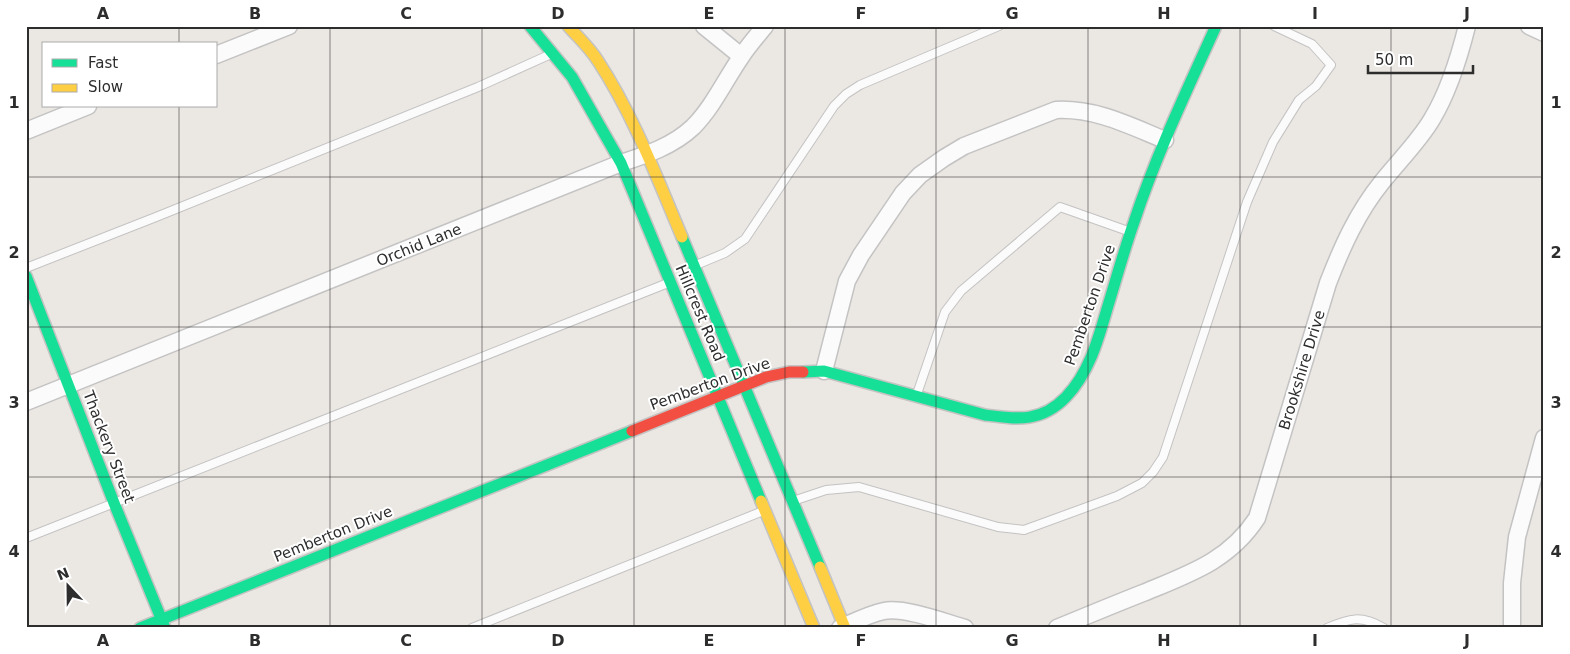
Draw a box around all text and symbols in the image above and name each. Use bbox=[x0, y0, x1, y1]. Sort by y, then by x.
text: A bbox=[97, 4, 110, 23]
text: B bbox=[249, 4, 261, 23]
text: C bbox=[400, 4, 412, 23]
text: D bbox=[551, 4, 565, 23]
text: E bbox=[704, 4, 714, 23]
text: F bbox=[856, 4, 866, 23]
text: G bbox=[1005, 4, 1019, 23]
text: H bbox=[1157, 4, 1171, 23]
text: I bbox=[1312, 4, 1318, 23]
text: J bbox=[1463, 4, 1470, 23]
legend bbox=[42, 42, 218, 108]
scale bar bbox=[1368, 42, 1472, 74]
text: 50 m bbox=[1375, 51, 1413, 69]
text: Fast bbox=[88, 54, 118, 72]
text: Slow bbox=[88, 78, 123, 96]
text: 1 bbox=[8, 93, 20, 112]
text: 1 bbox=[1550, 93, 1562, 112]
street label: Orchid Lane bbox=[374, 220, 464, 270]
street label: Pemberton Drive bbox=[1061, 242, 1119, 368]
text: 2 bbox=[8, 243, 20, 262]
text: 2 bbox=[1550, 243, 1562, 262]
street label: Hillcrest Road bbox=[672, 262, 728, 364]
street label: Brookshire Drive bbox=[1275, 308, 1329, 432]
street label: Pemberton Drive bbox=[647, 354, 773, 414]
street label: Thackery Street bbox=[79, 387, 139, 506]
text: 3 bbox=[8, 393, 20, 412]
text: 3 bbox=[1550, 393, 1562, 412]
street label: Pemberton Drive bbox=[271, 502, 395, 566]
text: 4 bbox=[8, 542, 20, 561]
text: 4 bbox=[1550, 542, 1562, 561]
north arrow bbox=[42, 562, 92, 612]
text: N bbox=[55, 564, 72, 584]
text: A bbox=[97, 631, 110, 650]
text: B bbox=[249, 631, 261, 650]
text: C bbox=[400, 631, 412, 650]
text: D bbox=[551, 631, 565, 650]
text: E bbox=[704, 631, 714, 650]
text: F bbox=[856, 631, 866, 650]
text: G bbox=[1005, 631, 1019, 650]
text: H bbox=[1157, 631, 1171, 650]
text: I bbox=[1312, 631, 1318, 650]
text: J bbox=[1463, 631, 1470, 650]

